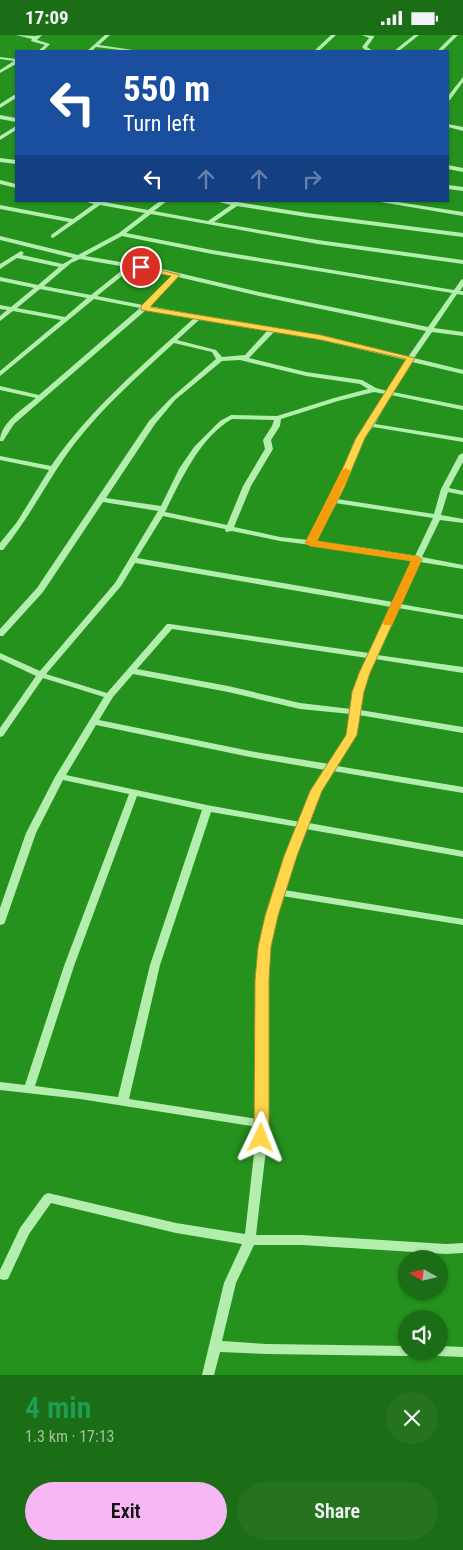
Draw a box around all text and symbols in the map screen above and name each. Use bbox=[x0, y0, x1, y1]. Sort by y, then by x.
text: 17:09 bbox=[25, 6, 69, 29]
text: 550 m bbox=[123, 69, 210, 110]
icon: left bbox=[40, 70, 105, 135]
text: Turn left bbox=[123, 111, 195, 136]
icon: left bbox=[139, 165, 167, 193]
icon: ahead bbox=[192, 165, 220, 193]
icon: ahead bbox=[245, 165, 273, 193]
icon: right bbox=[298, 165, 326, 193]
pin bbox=[120, 246, 162, 288]
icon: arrive bbox=[127, 253, 155, 281]
position arrow bbox=[234, 1111, 286, 1163]
north arrow bbox=[398, 1250, 448, 1300]
map controls bbox=[398, 1250, 448, 1360]
button: sound bbox=[398, 1310, 448, 1360]
text: 4 min bbox=[25, 1390, 91, 1425]
button: close bbox=[386, 1392, 438, 1444]
text: 1.3 km · 17:13 bbox=[25, 1427, 115, 1446]
button: Exit bbox=[25, 1482, 227, 1540]
button: Share bbox=[237, 1482, 438, 1540]

